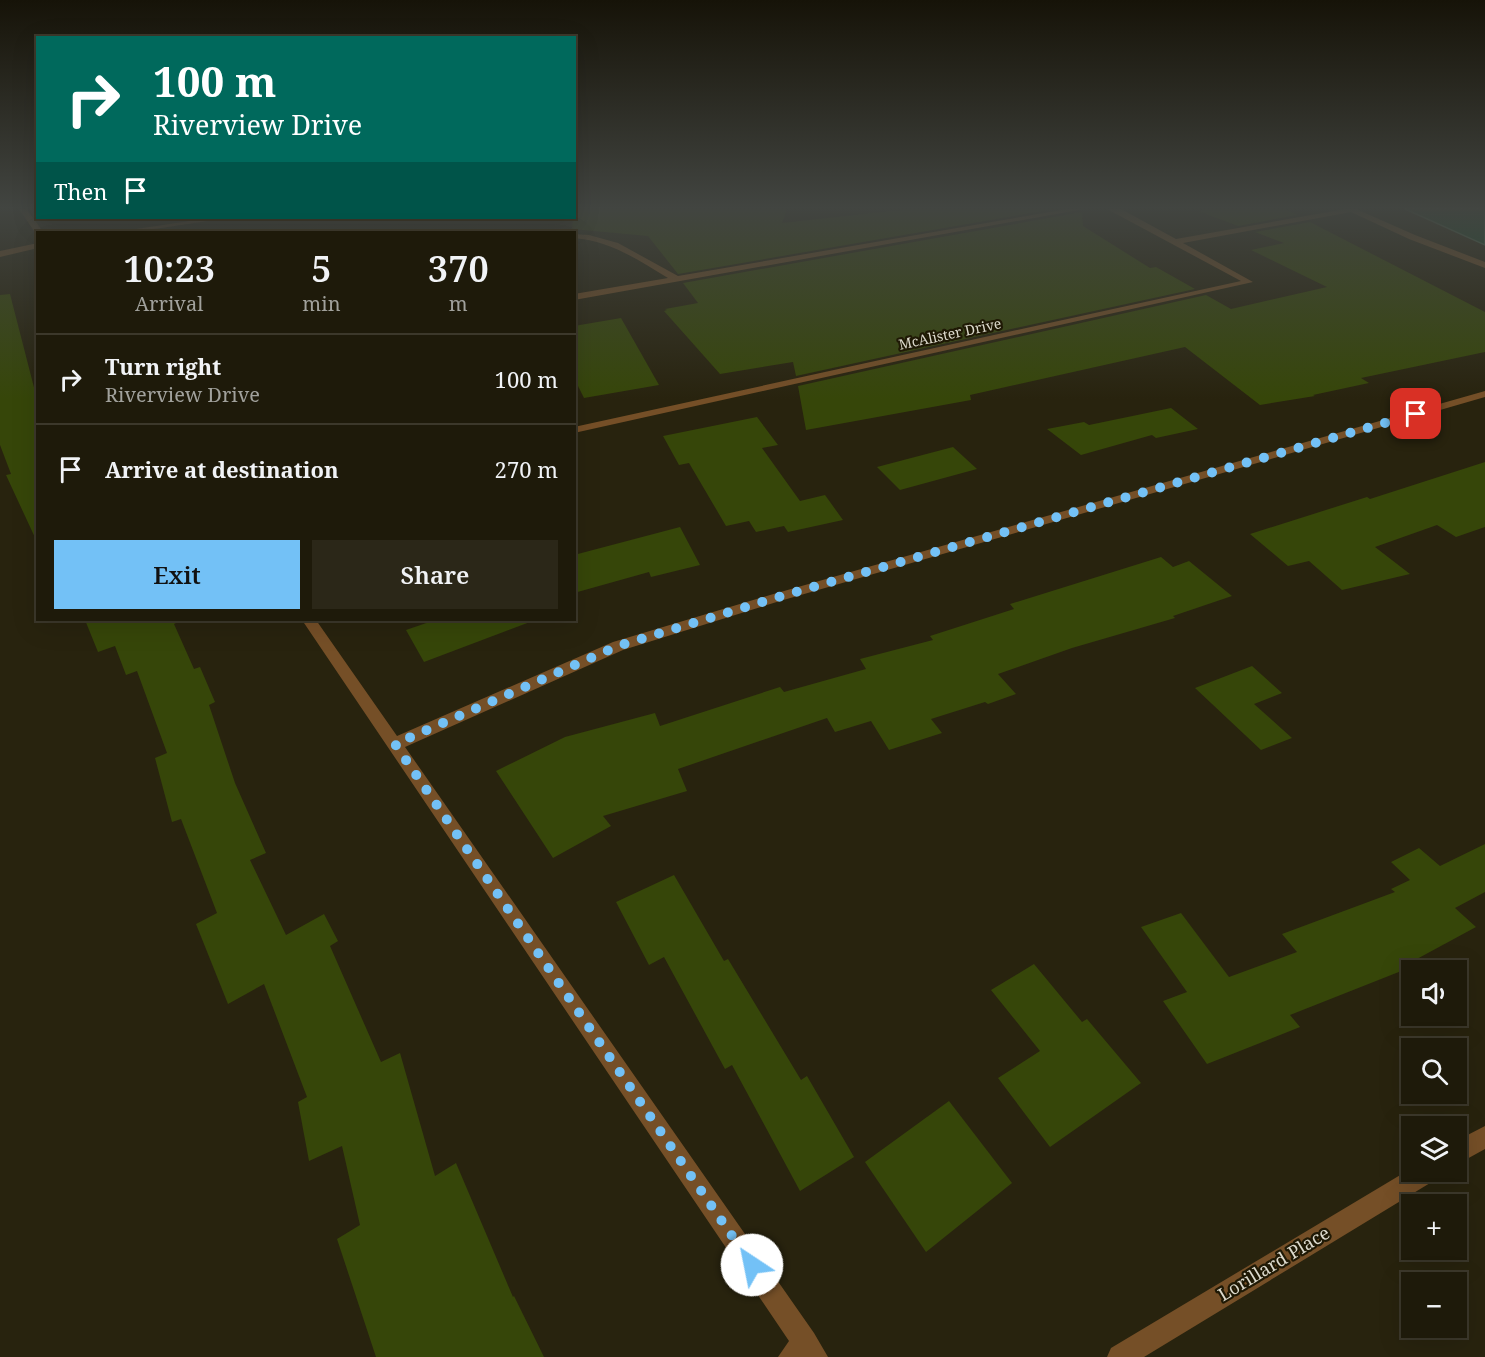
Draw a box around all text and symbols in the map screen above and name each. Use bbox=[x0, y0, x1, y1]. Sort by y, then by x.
text: 100 m bbox=[153, 52, 277, 109]
icon: right bbox=[54, 60, 132, 138]
text: Riverview Drive bbox=[153, 106, 362, 143]
icon: arrive bbox=[119, 174, 152, 207]
text: Then bbox=[54, 176, 107, 206]
text: 10:23 bbox=[123, 244, 215, 293]
text: 5 bbox=[311, 244, 332, 293]
text: 370 bbox=[428, 244, 489, 293]
text: Arrival bbox=[135, 290, 203, 317]
text: min bbox=[302, 290, 341, 317]
text: m bbox=[449, 290, 468, 317]
street label: McAlister Drive bbox=[897, 313, 1003, 354]
text: Turn right bbox=[105, 351, 221, 381]
icon: right bbox=[54, 363, 87, 396]
text: 100 m bbox=[495, 364, 558, 394]
text: Riverview Drive bbox=[105, 381, 260, 408]
pin bbox=[1390, 388, 1441, 439]
icon: arrive bbox=[1399, 397, 1432, 430]
icon: arrive bbox=[54, 453, 87, 486]
text: Arrive at destination bbox=[105, 454, 339, 484]
text: 270 m bbox=[495, 454, 558, 484]
button: Exit bbox=[54, 540, 300, 609]
button: Share bbox=[312, 540, 558, 609]
map controls bbox=[1401, 960, 1467, 1338]
button: sound bbox=[1401, 960, 1467, 1026]
button: search bbox=[1401, 1038, 1467, 1104]
button: layers bbox=[1401, 1116, 1467, 1182]
button: + bbox=[1401, 1194, 1467, 1260]
street label: Lorillard Place bbox=[1213, 1220, 1334, 1306]
position arrow bbox=[720, 1233, 784, 1297]
button: − bbox=[1401, 1272, 1467, 1338]

